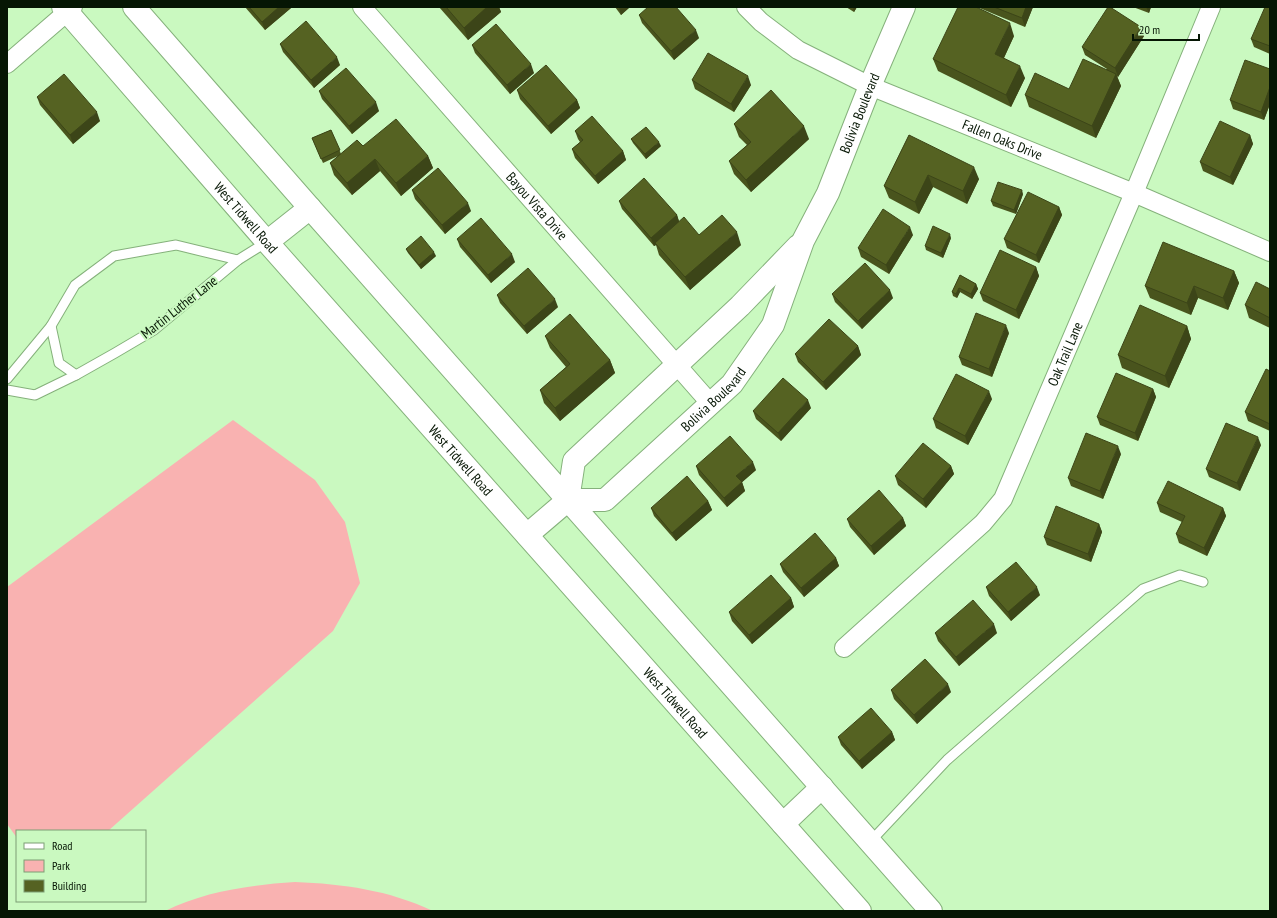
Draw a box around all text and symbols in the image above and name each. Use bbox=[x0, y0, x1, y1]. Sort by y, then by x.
scale bar bbox=[1133, 16, 1199, 42]
text: 20 m bbox=[1139, 22, 1160, 37]
street label: Bolivia Boulevard bbox=[836, 70, 883, 156]
street label: Fallen Oaks Drive bbox=[960, 115, 1045, 164]
street label: Bayou Vista Drive bbox=[502, 168, 572, 244]
street label: West Tidwell Road bbox=[210, 178, 282, 257]
street label: Martin Luther Lane bbox=[137, 271, 221, 342]
street label: Oak Trail Lane bbox=[1043, 319, 1087, 389]
street label: Bolivia Boulevard bbox=[677, 364, 750, 435]
street label: West Tidwell Road bbox=[424, 421, 497, 500]
street label: West Tidwell Road bbox=[639, 664, 712, 742]
legend bbox=[16, 830, 146, 902]
text: Road bbox=[52, 838, 72, 853]
text: Park bbox=[52, 858, 70, 873]
text: Building bbox=[52, 878, 87, 893]

